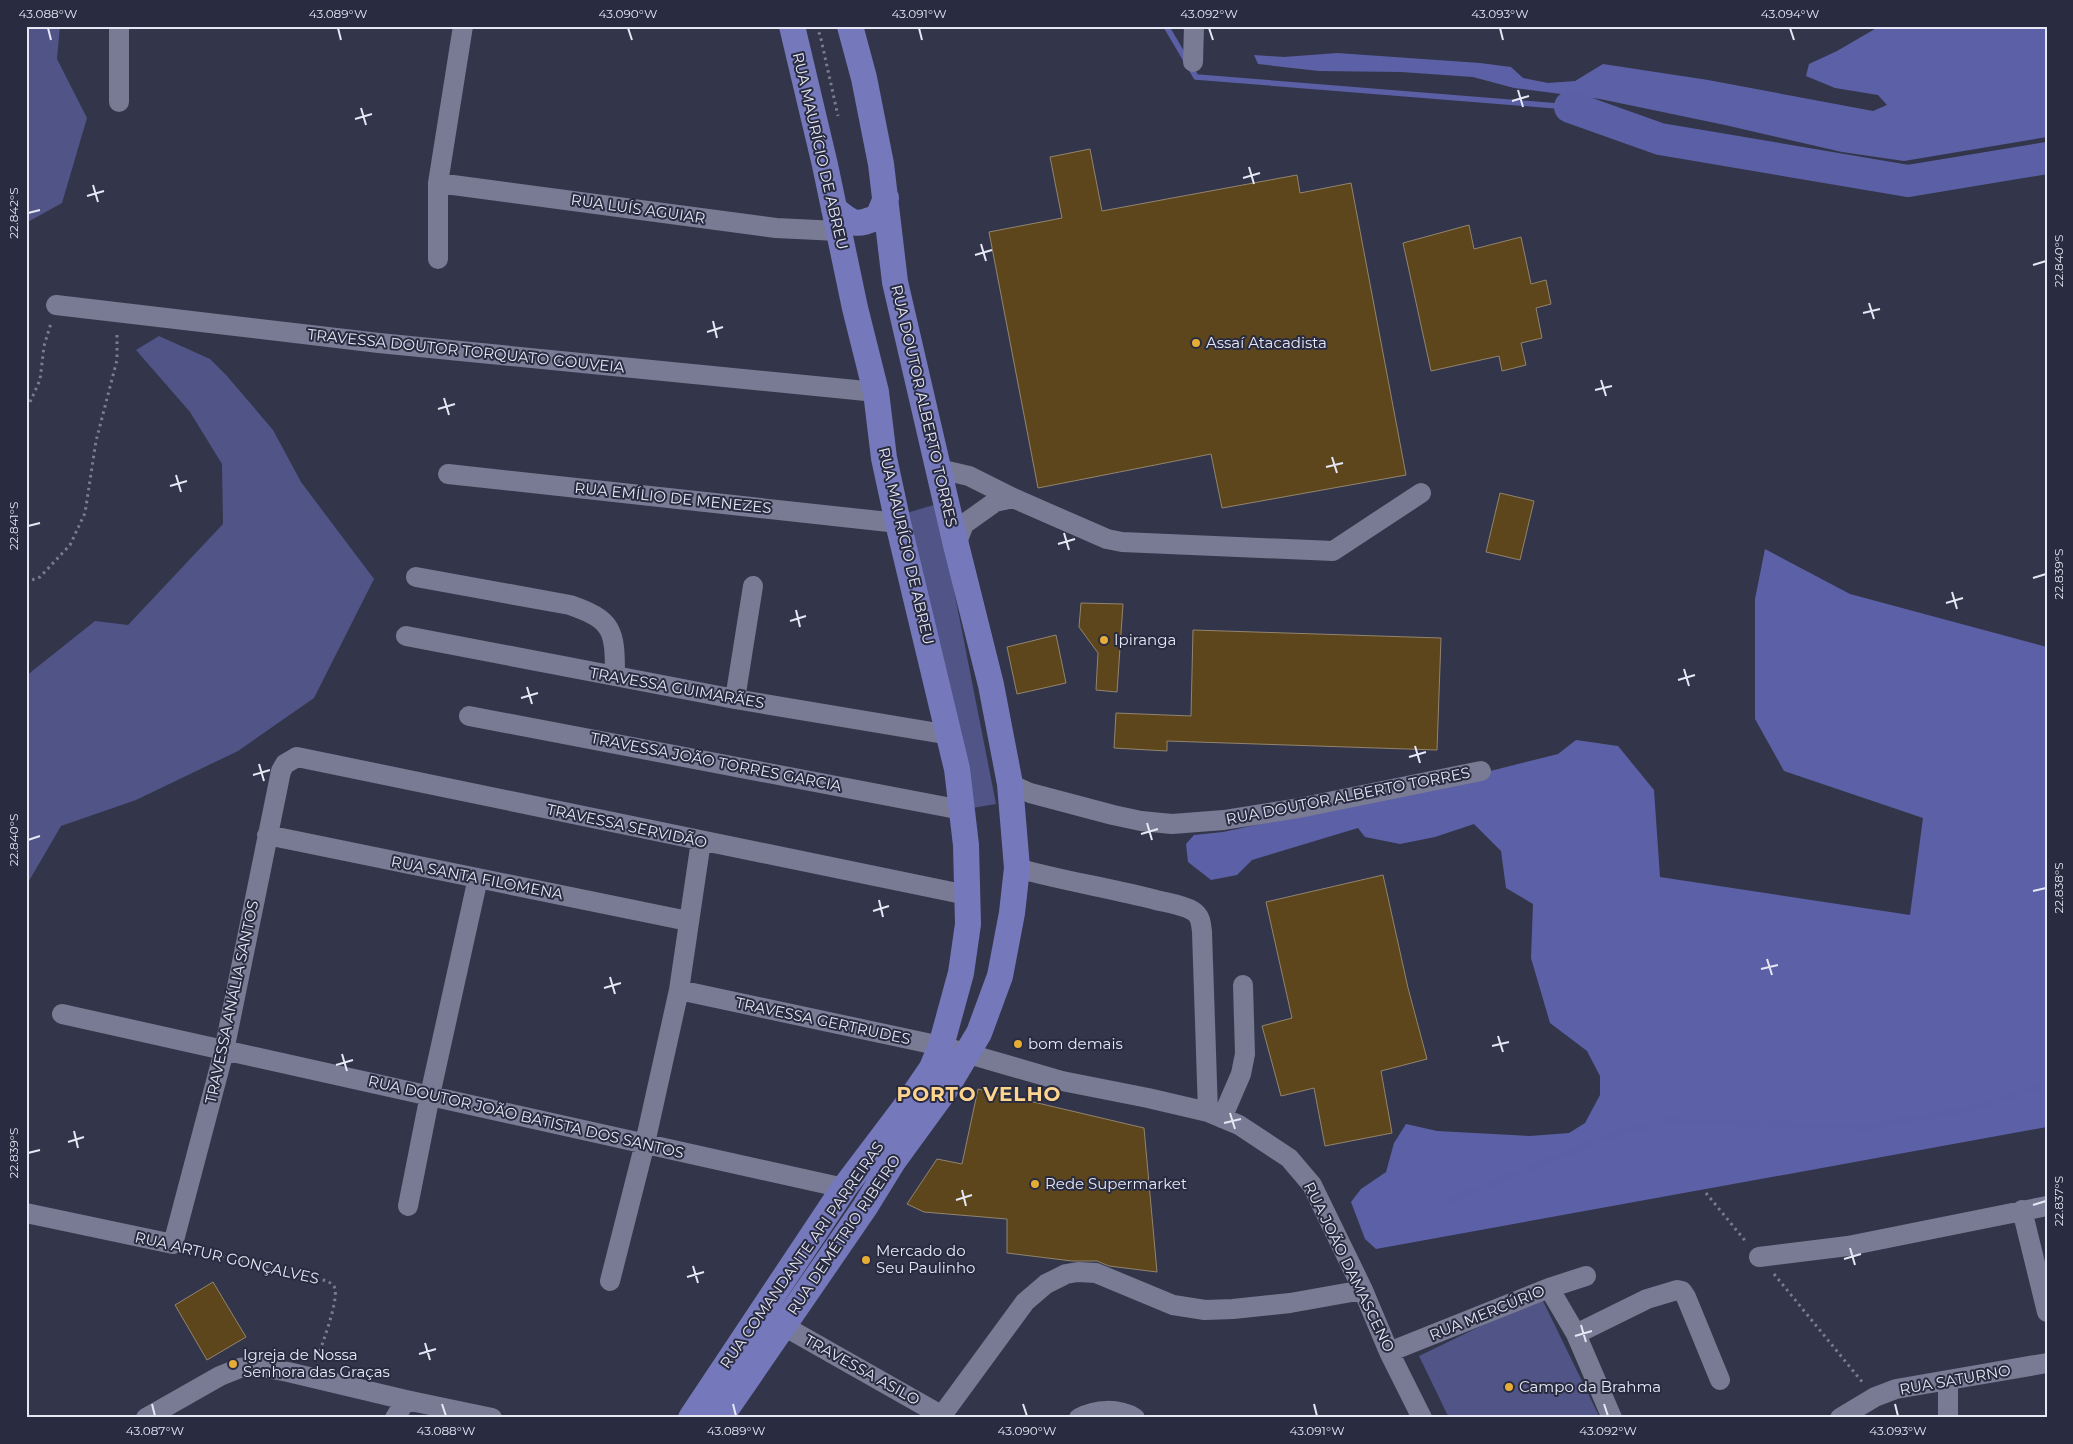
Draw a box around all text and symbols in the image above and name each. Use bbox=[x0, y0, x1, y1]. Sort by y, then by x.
text: 43.088°W bbox=[19, 6, 77, 21]
text: 43.089°W bbox=[309, 6, 367, 21]
text: 43.090°W bbox=[599, 6, 657, 21]
text: 43.091°W bbox=[891, 6, 947, 21]
text: 43.092°W bbox=[1180, 6, 1238, 21]
text: 43.093°W bbox=[1471, 6, 1529, 21]
text: 43.094°W bbox=[1761, 6, 1819, 21]
street label: RUA MAURÍCIO DE ABREU bbox=[788, 50, 852, 252]
text: 22.842°S bbox=[6, 187, 21, 239]
street label: RUA LUÍS AGUIAR bbox=[570, 190, 707, 227]
text: 22.840°S bbox=[2051, 235, 2066, 287]
street label: RUA DOUTOR ALBERTO TORRES bbox=[887, 283, 962, 529]
street label: TRAVESSA DOUTOR TORQUATO GOUVEIA bbox=[307, 324, 626, 377]
place label: Assaí Atacadista bbox=[1206, 333, 1327, 352]
marker: Assaí Atacadista bbox=[1190, 337, 1202, 349]
street label: RUA MAURÍCIO DE ABREU bbox=[874, 445, 938, 647]
street label: RUA EMÍLIO DE MENEZES bbox=[574, 478, 772, 517]
text: 22.841°S bbox=[6, 502, 21, 550]
text: 22.839°S bbox=[2051, 549, 2066, 599]
place label: Ipiranga bbox=[1114, 630, 1176, 649]
marker: Ipiranga bbox=[1098, 634, 1110, 646]
street label: TRAVESSA GUIMARÃES bbox=[588, 663, 766, 712]
street label: TRAVESSA JOÃO TORRES GARCIA bbox=[589, 728, 843, 795]
street label: RUA DOUTOR ALBERTO TORRES bbox=[1224, 762, 1472, 829]
street label: TRAVESSA SERVIDÃO bbox=[545, 799, 709, 852]
text: 22.840°S bbox=[6, 814, 21, 866]
street label: RUA SANTA FILOMENA bbox=[390, 852, 565, 904]
text: 22.838°S bbox=[2051, 862, 2066, 914]
street label: TRAVESSA ANÁLIA SANTOS bbox=[201, 899, 262, 1105]
street label: TRAVESSA GERTRUDES bbox=[734, 993, 912, 1048]
place label: bom demais bbox=[1028, 1034, 1123, 1053]
marker: bom demais bbox=[1012, 1038, 1024, 1050]
street label: RUA DOUTOR JOÃO BATISTA DOS SANTOS bbox=[366, 1071, 686, 1162]
district label: PORTO VELHO bbox=[897, 1082, 1061, 1106]
text: 22.839°S bbox=[6, 1128, 21, 1178]
street label: RUA COMANDANTE ARI PARREIRAS bbox=[716, 1137, 888, 1372]
street label: RUA DEMÉTRIO RIBEIRO bbox=[783, 1151, 904, 1318]
place label: Rede Supermarket bbox=[1045, 1174, 1187, 1193]
text: 22.837°S bbox=[2051, 1176, 2066, 1226]
marker: Rede Supermarket bbox=[1029, 1178, 1041, 1190]
street label: RUA JOÃO DAMASCENO bbox=[1300, 1179, 1399, 1355]
street label: RUA ARTUR GONÇALVES bbox=[133, 1227, 321, 1288]
place label: Mercado do Seu Paulinho bbox=[876, 1241, 976, 1277]
marker: Mercado do Seu Paulinho bbox=[860, 1254, 872, 1266]
street label: RUA MERCÚRIO bbox=[1426, 1281, 1547, 1344]
street label: TRAVESSA ASILO bbox=[801, 1330, 923, 1409]
place label: Igreja de Nossa Senhora das Graças bbox=[243, 1345, 390, 1381]
marker: Igreja de Nossa Senhora das Graças bbox=[227, 1358, 239, 1370]
street label: RUA SATURNO bbox=[1898, 1360, 2012, 1399]
place label: Campo da Brahma bbox=[1519, 1377, 1661, 1396]
marker: Campo da Brahma bbox=[1503, 1381, 1515, 1393]
text: 43.087°W bbox=[126, 1423, 184, 1438]
text: 43.088°W bbox=[417, 1423, 475, 1438]
text: 43.089°W bbox=[707, 1423, 765, 1438]
text: 43.090°W bbox=[998, 1423, 1056, 1438]
text: 43.091°W bbox=[1289, 1423, 1345, 1438]
text: 43.092°W bbox=[1579, 1423, 1637, 1438]
text: 43.093°W bbox=[1869, 1423, 1927, 1438]

